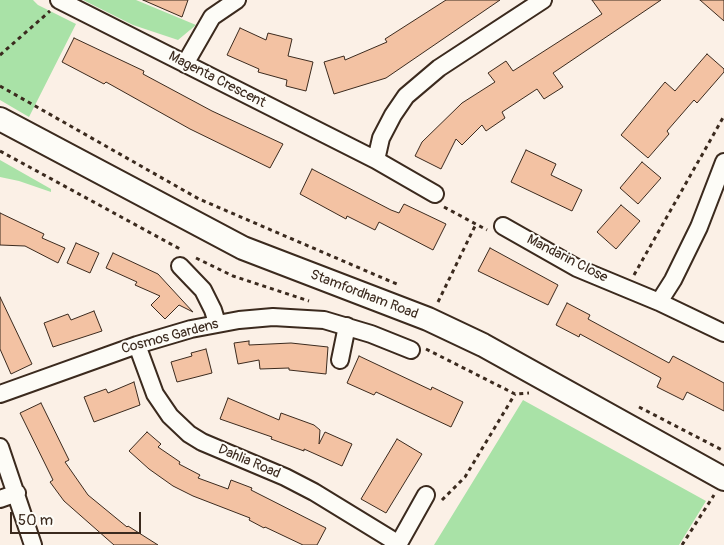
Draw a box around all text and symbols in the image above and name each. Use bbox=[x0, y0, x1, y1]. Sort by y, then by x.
street label: Magenta Crescent bbox=[166, 48, 268, 112]
street label: Mandarin Close bbox=[524, 231, 610, 287]
street label: Stamfordham Road bbox=[308, 267, 420, 323]
street label: Cosmos Gardens bbox=[120, 316, 220, 358]
street label: Dahlia Road bbox=[215, 441, 283, 483]
scale bar bbox=[12, 502, 144, 534]
text: 50 m bbox=[18, 511, 53, 530]

